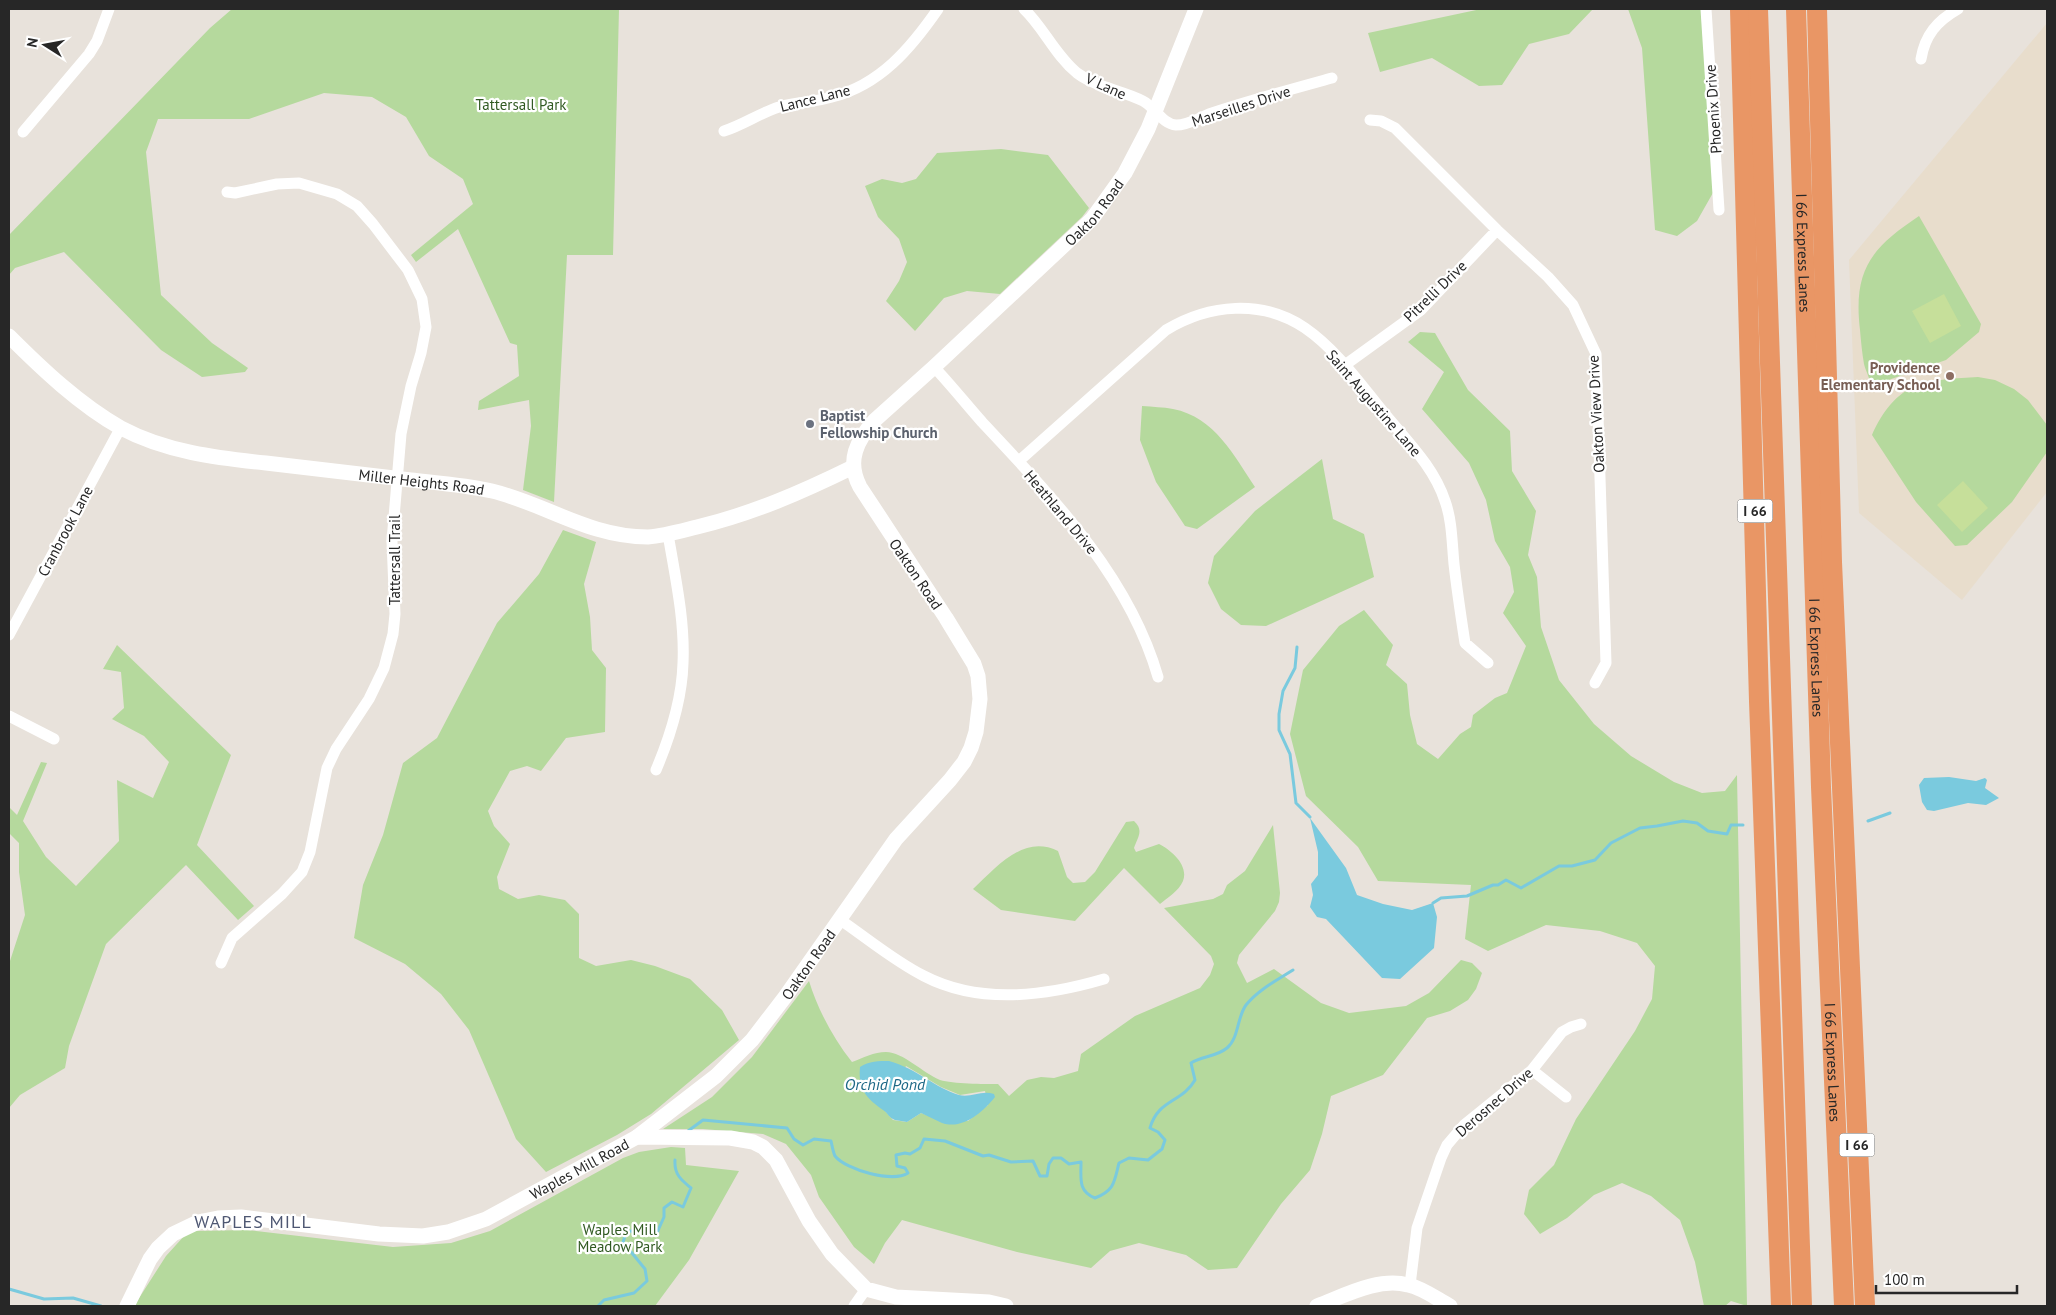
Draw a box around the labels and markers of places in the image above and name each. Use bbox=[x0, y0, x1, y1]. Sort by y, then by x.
place label: Providence Elementary School bbox=[1821, 358, 1941, 394]
marker: Providence Elementary School bbox=[1944, 370, 1956, 382]
place label: Baptist Fellowship Church bbox=[820, 406, 938, 442]
marker: Baptist Fellowship Church bbox=[804, 418, 816, 430]

